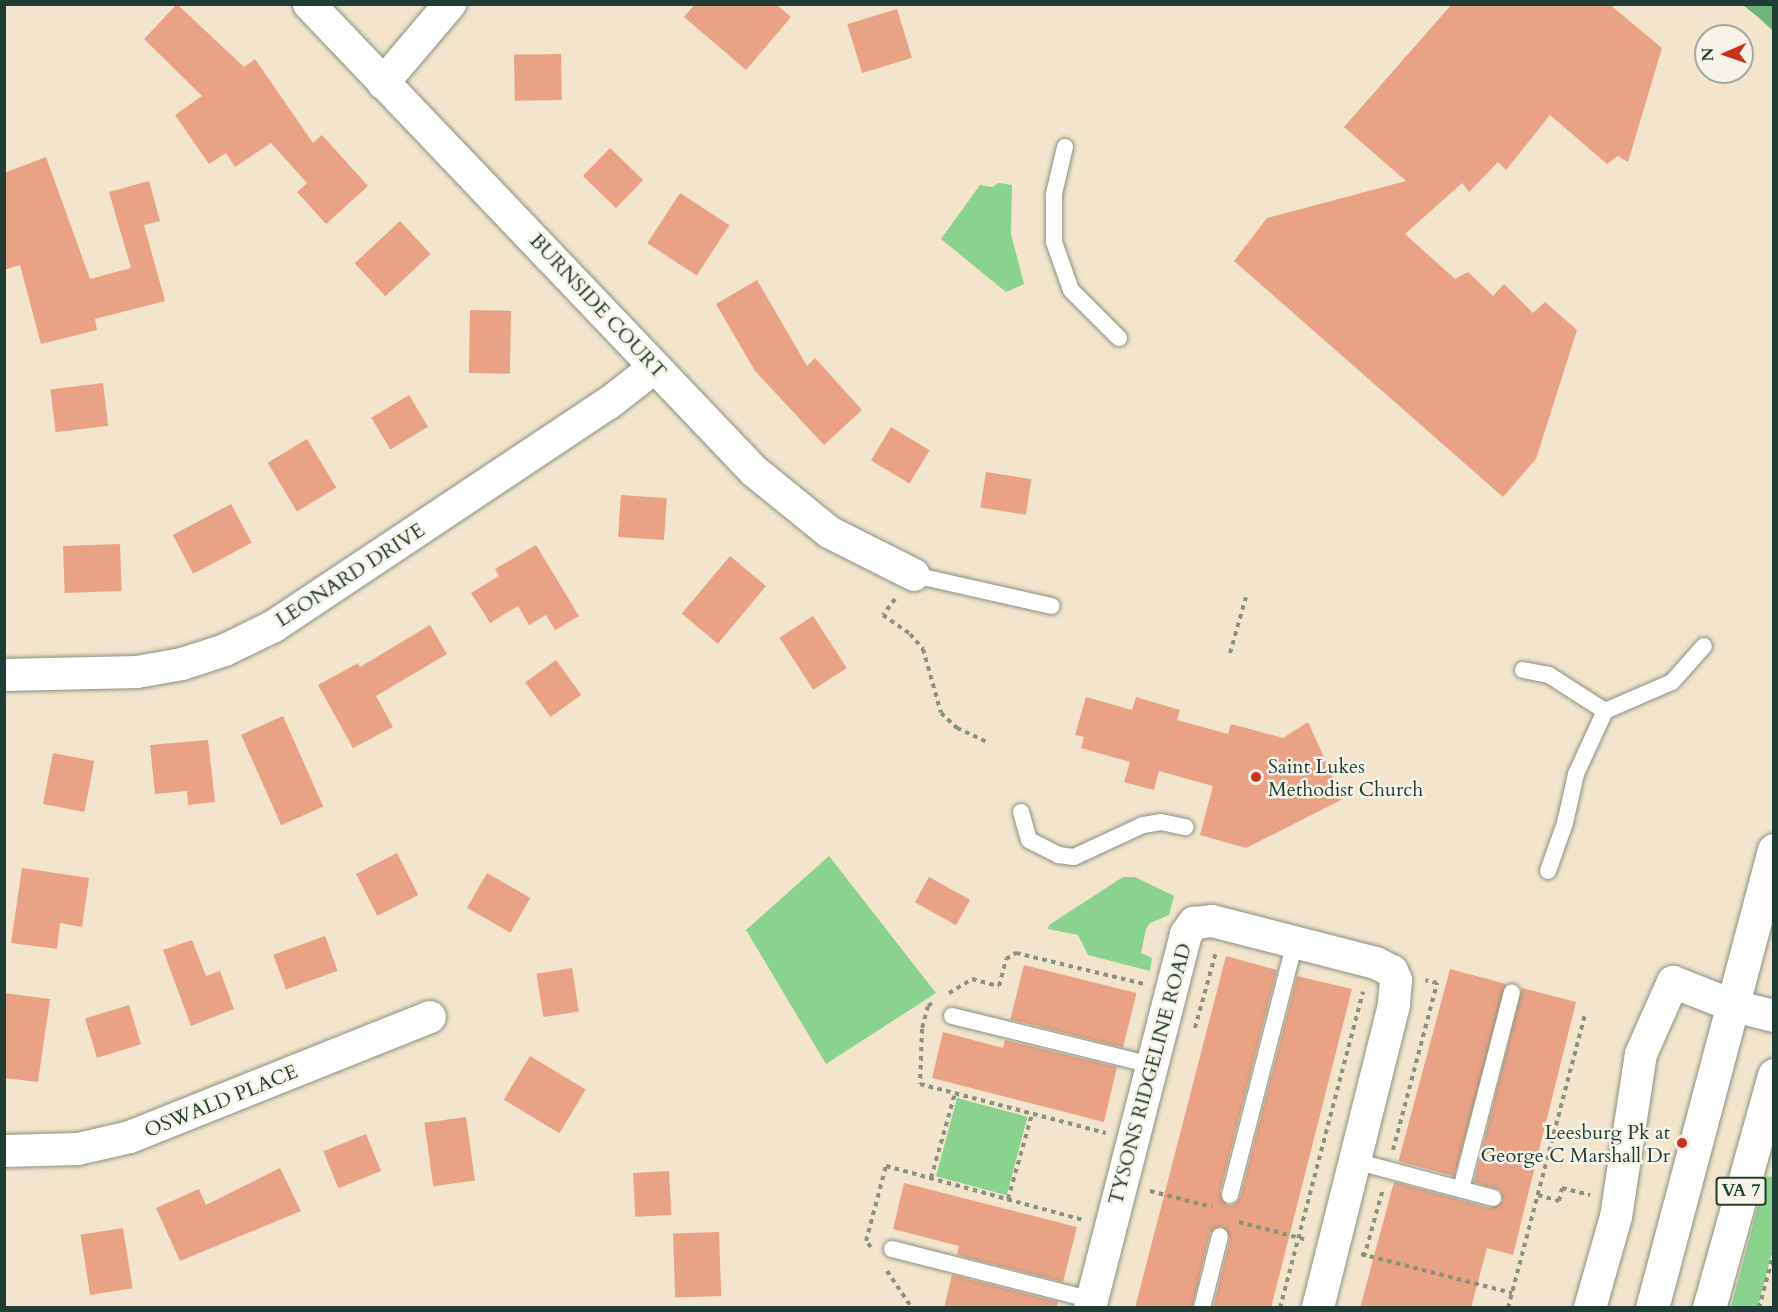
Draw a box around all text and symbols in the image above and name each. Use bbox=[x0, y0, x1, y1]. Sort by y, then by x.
north arrow bbox=[1694, 24, 1754, 84]
text: N bbox=[1697, 47, 1719, 62]
street label: BURNSIDE COURT bbox=[525, 229, 671, 383]
street label: LEONARD DRIVE bbox=[271, 518, 429, 632]
place label: Saint Lukes Methodist Church bbox=[1268, 754, 1423, 801]
marker: Saint Lukes Methodist Church bbox=[1249, 770, 1263, 784]
street label: TYSONS RIDGELINE ROAD bbox=[1103, 941, 1197, 1207]
street label: OSWALD PLACE bbox=[141, 1059, 301, 1143]
place label: Leesburg Pk at George C Marshall Dr bbox=[1480, 1120, 1670, 1167]
marker: Leesburg Pk at George C Marshall Dr bbox=[1675, 1136, 1689, 1150]
road number: VA 7 bbox=[1716, 1176, 1766, 1206]

